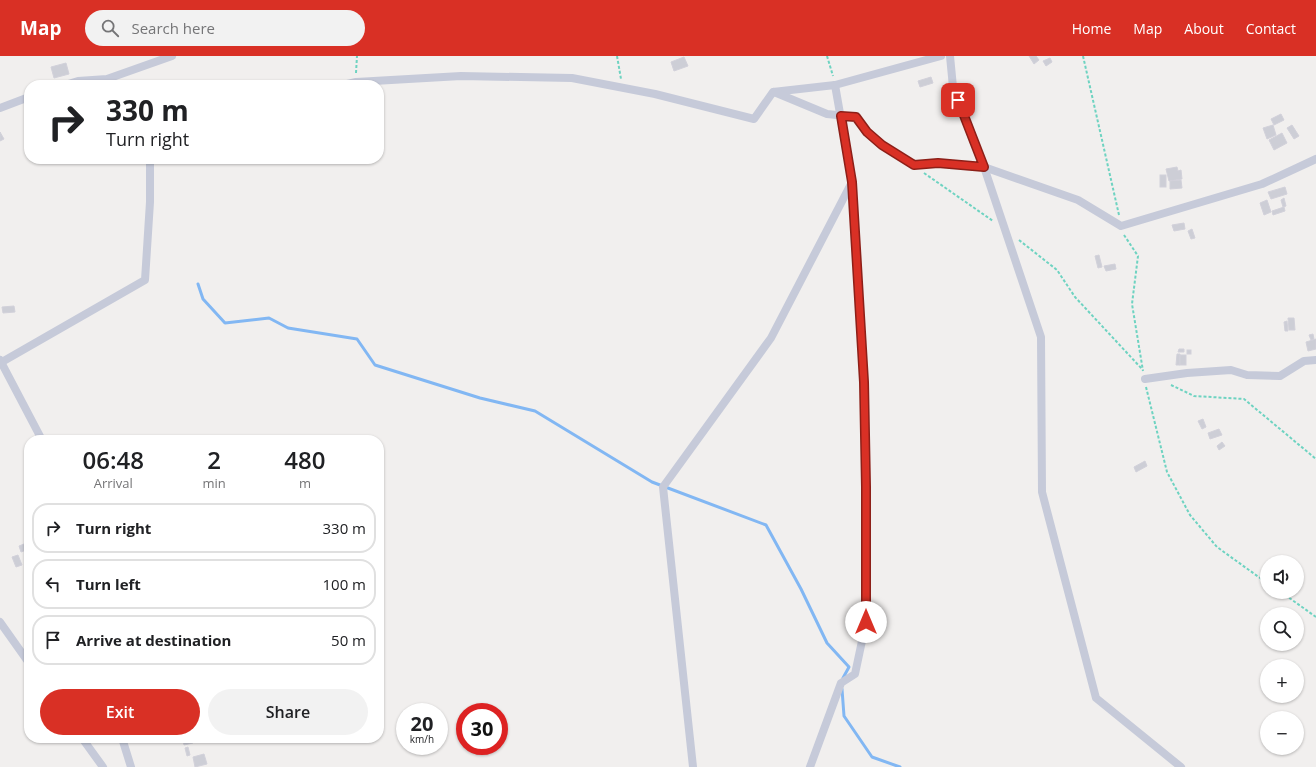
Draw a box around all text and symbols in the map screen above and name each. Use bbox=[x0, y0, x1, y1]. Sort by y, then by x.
search box bbox=[85, 10, 365, 46]
text: Map bbox=[20, 15, 61, 41]
icon: search bbox=[99, 17, 121, 39]
text: Search here bbox=[131, 18, 215, 38]
text: Home bbox=[1072, 19, 1111, 38]
text: Map bbox=[1133, 19, 1162, 38]
text: About bbox=[1184, 19, 1224, 38]
text: Contact bbox=[1246, 19, 1296, 38]
pin bbox=[941, 83, 975, 117]
icon: arrive bbox=[947, 89, 969, 111]
text: 330 m bbox=[106, 91, 189, 129]
icon: right bbox=[40, 96, 92, 148]
text: Turn right bbox=[106, 127, 189, 151]
text: 06:48 bbox=[83, 443, 144, 476]
text: 2 bbox=[207, 443, 221, 476]
text: 480 bbox=[284, 443, 325, 476]
text: Arrival bbox=[94, 474, 133, 492]
text: min bbox=[203, 474, 226, 492]
text: m bbox=[299, 474, 311, 492]
icon: right bbox=[42, 517, 64, 539]
text: Turn right bbox=[76, 518, 151, 538]
text: 330 m bbox=[322, 518, 366, 538]
map controls bbox=[1260, 555, 1304, 755]
button: sound bbox=[1260, 555, 1304, 599]
icon: left bbox=[42, 573, 64, 595]
text: Turn left bbox=[76, 574, 141, 594]
text: 100 m bbox=[322, 574, 366, 594]
position arrow bbox=[845, 601, 887, 643]
button: search bbox=[1260, 607, 1304, 651]
icon: arrive bbox=[42, 629, 64, 651]
text: Arrive at destination bbox=[76, 630, 231, 650]
text: 50 m bbox=[331, 630, 366, 650]
button: + bbox=[1260, 659, 1304, 703]
button: Exit bbox=[40, 689, 200, 735]
button: Share bbox=[208, 689, 368, 735]
speed limit sign: 30 bbox=[456, 703, 508, 755]
text: 20 bbox=[411, 710, 433, 737]
button: − bbox=[1260, 711, 1304, 755]
text: km/h bbox=[410, 732, 434, 746]

